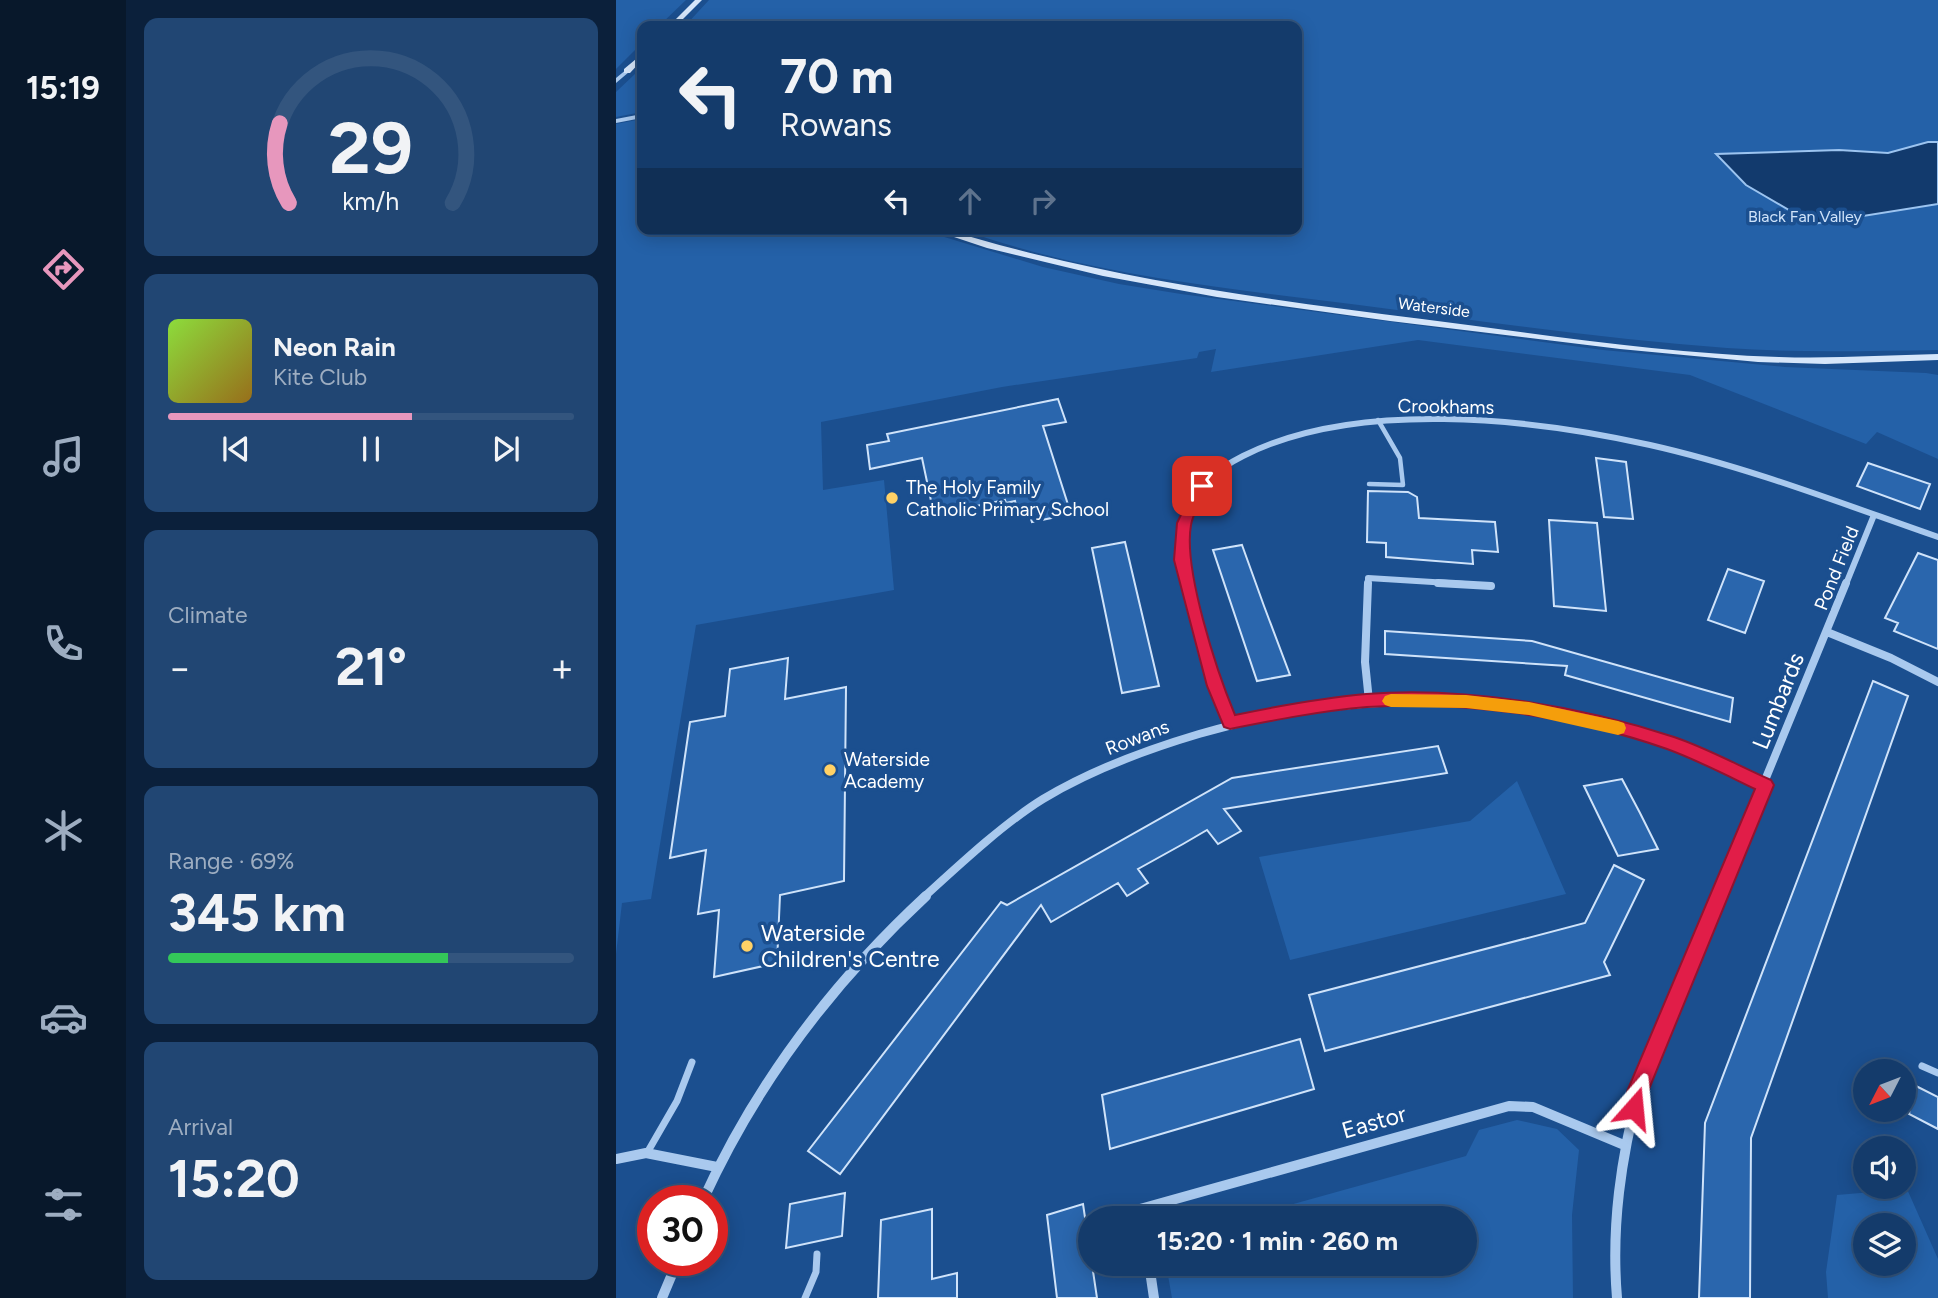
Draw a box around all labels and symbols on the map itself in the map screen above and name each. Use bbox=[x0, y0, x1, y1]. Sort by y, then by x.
park label: Black Fan Valley bbox=[1748, 207, 1863, 226]
street label: Waterside bbox=[1397, 294, 1471, 321]
street label: Crookhams bbox=[1397, 394, 1495, 419]
pin bbox=[1172, 456, 1232, 516]
place label: The Holy Family Catholic Primary School bbox=[906, 476, 1109, 521]
marker: The Holy Family Catholic Primary School bbox=[884, 490, 900, 506]
street label: Pond Field bbox=[1809, 523, 1864, 614]
street label: Lumbards bbox=[1746, 649, 1810, 753]
street label: Rowans bbox=[1102, 715, 1172, 760]
place label: Waterside Academy bbox=[844, 748, 930, 793]
marker: Waterside Academy bbox=[822, 762, 838, 778]
place label: Waterside Children's Centre bbox=[761, 919, 939, 973]
marker: Waterside Children's Centre bbox=[739, 938, 755, 954]
north arrow bbox=[1853, 1059, 1916, 1122]
position arrow bbox=[1597, 1071, 1671, 1145]
street label: Eastor bbox=[1339, 1099, 1410, 1145]
speed limit sign: 30 bbox=[637, 1185, 728, 1276]

